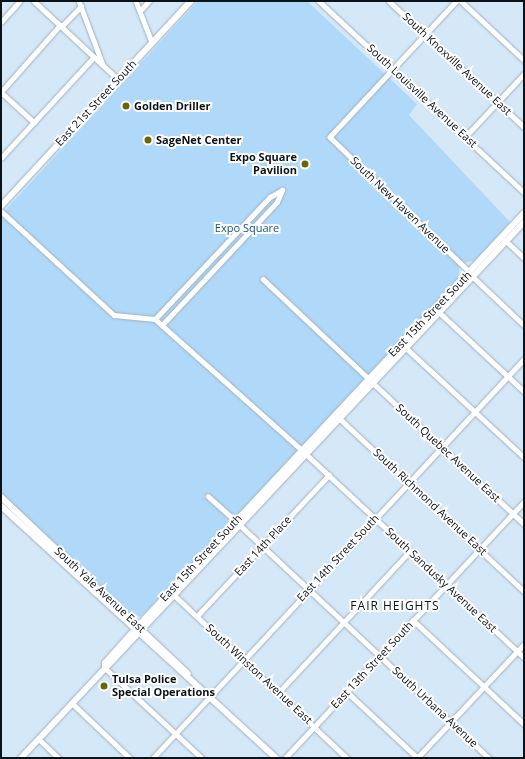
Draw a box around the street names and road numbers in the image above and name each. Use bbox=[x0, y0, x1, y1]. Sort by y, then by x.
street label: South Knoxville Avenue East bbox=[400, 10, 514, 118]
street label: South Louisville Avenue East bbox=[364, 42, 480, 150]
street label: East 21st Street South bbox=[53, 57, 139, 149]
street label: South New Haven Avenue bbox=[348, 154, 452, 256]
street label: East 15th Street South bbox=[386, 268, 474, 360]
street label: South Quebec Avenue East bbox=[393, 401, 503, 505]
street label: South Richmond Avenue East bbox=[371, 446, 489, 558]
street label: East 15th Street South bbox=[157, 512, 245, 604]
street label: East 14th Street South bbox=[294, 512, 382, 604]
street label: East 14th Place bbox=[232, 513, 294, 579]
street label: South Sandusky Avenue East bbox=[383, 525, 499, 635]
street label: South Yale Avenue East bbox=[52, 544, 148, 636]
street label: East 13th Street South bbox=[328, 619, 416, 711]
street label: South Winston Avenue East bbox=[203, 621, 315, 727]
street label: South Urbana Avenue bbox=[389, 664, 481, 750]

